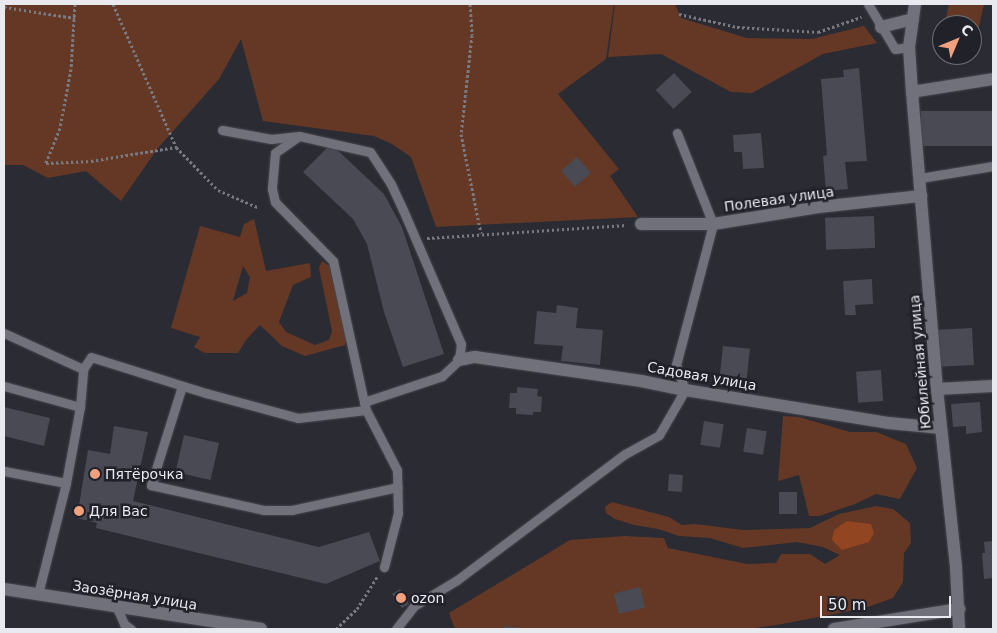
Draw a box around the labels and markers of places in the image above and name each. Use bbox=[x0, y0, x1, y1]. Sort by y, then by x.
place label: Пятёрочка bbox=[105, 466, 183, 482]
marker: Пятёрочка bbox=[89, 468, 101, 480]
place label: Для Вас bbox=[89, 503, 148, 519]
marker: Для Вас bbox=[73, 505, 85, 517]
place label: ozon bbox=[411, 590, 444, 606]
marker: ozon bbox=[395, 592, 407, 604]

